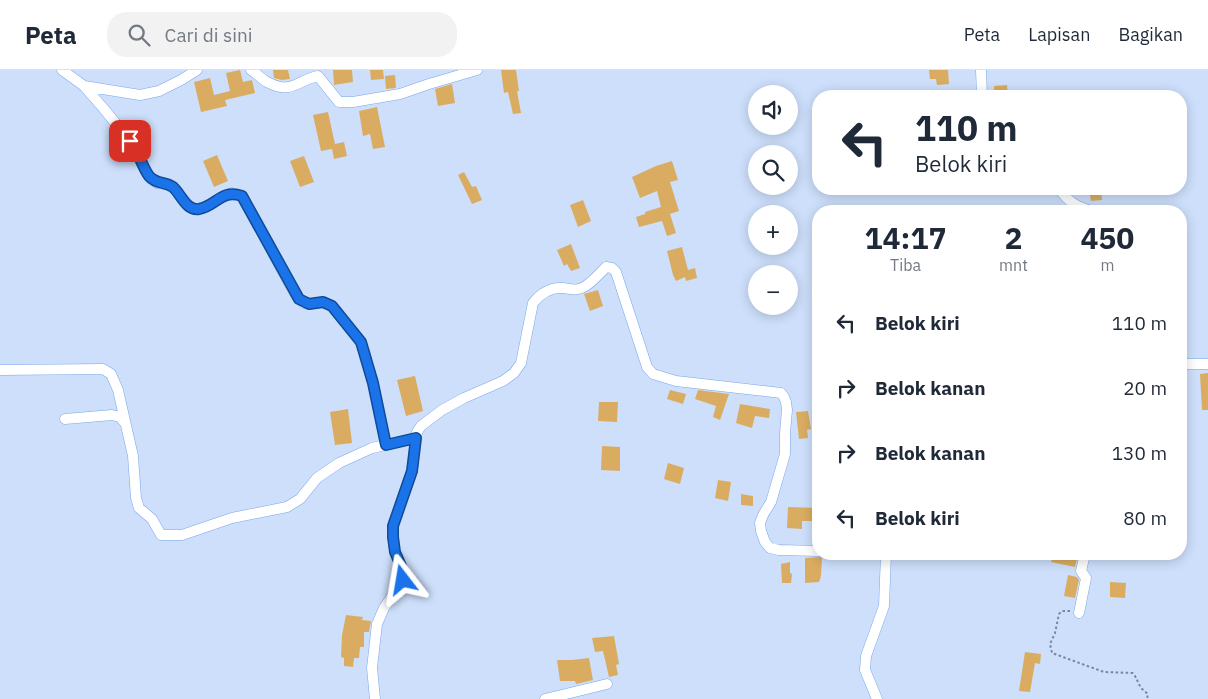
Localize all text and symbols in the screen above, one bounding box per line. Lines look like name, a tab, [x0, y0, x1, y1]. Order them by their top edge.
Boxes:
search box	[107, 12, 457, 57]
text: Peta	[25, 19, 77, 51]
icon: search	[125, 21, 153, 49]
text: Cari di sini	[165, 23, 253, 47]
text: Peta	[964, 23, 1000, 46]
text: Lapisan	[1028, 23, 1090, 46]
text: Bagikan	[1118, 23, 1183, 46]
map controls	[748, 85, 798, 315]
button: sound	[748, 85, 798, 135]
text: 110 m	[915, 105, 1018, 151]
icon: left	[832, 110, 897, 175]
pin	[109, 120, 151, 162]
icon: arrive	[116, 127, 144, 155]
button: search	[748, 145, 798, 195]
text: Belok kiri	[915, 149, 1007, 178]
button: +	[748, 205, 798, 255]
text: 14:17	[865, 218, 947, 257]
text: 2	[1004, 218, 1022, 257]
text: 450	[1080, 218, 1134, 257]
text: Tiba	[890, 255, 921, 275]
text: mnt	[999, 255, 1028, 275]
text: m	[1100, 255, 1114, 275]
button: −	[748, 265, 798, 315]
icon: left	[832, 309, 860, 337]
text: Belok kiri	[875, 311, 960, 335]
text: 110 m	[1112, 311, 1167, 335]
icon: right	[832, 374, 860, 402]
text: Belok kanan	[875, 376, 986, 400]
text: 20 m	[1123, 376, 1167, 400]
icon: right	[832, 439, 860, 467]
text: Belok kanan	[875, 441, 986, 465]
text: 130 m	[1112, 441, 1167, 465]
icon: left	[832, 504, 860, 532]
text: Belok kiri	[875, 506, 960, 530]
text: 80 m	[1123, 506, 1167, 530]
position arrow	[376, 553, 428, 605]

